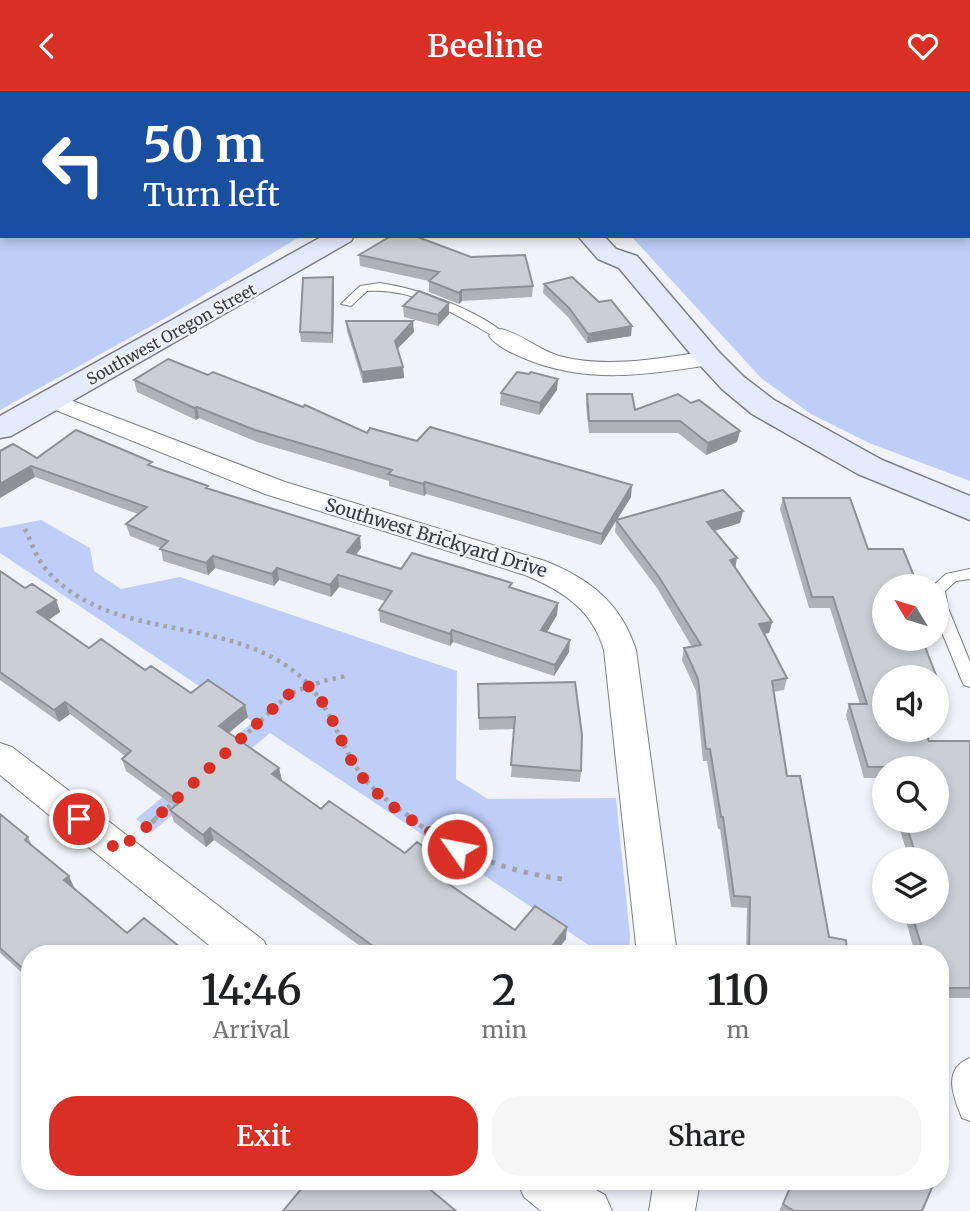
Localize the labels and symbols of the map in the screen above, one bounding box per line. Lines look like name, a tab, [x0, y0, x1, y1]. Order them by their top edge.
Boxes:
street label: Southwest Oregon Street	[83, 279, 260, 389]
street label: Southwest Brickyard Drive	[322, 493, 550, 582]
north arrow	[872, 574, 948, 651]
pin	[49, 789, 109, 849]
position arrow	[420, 812, 494, 886]

